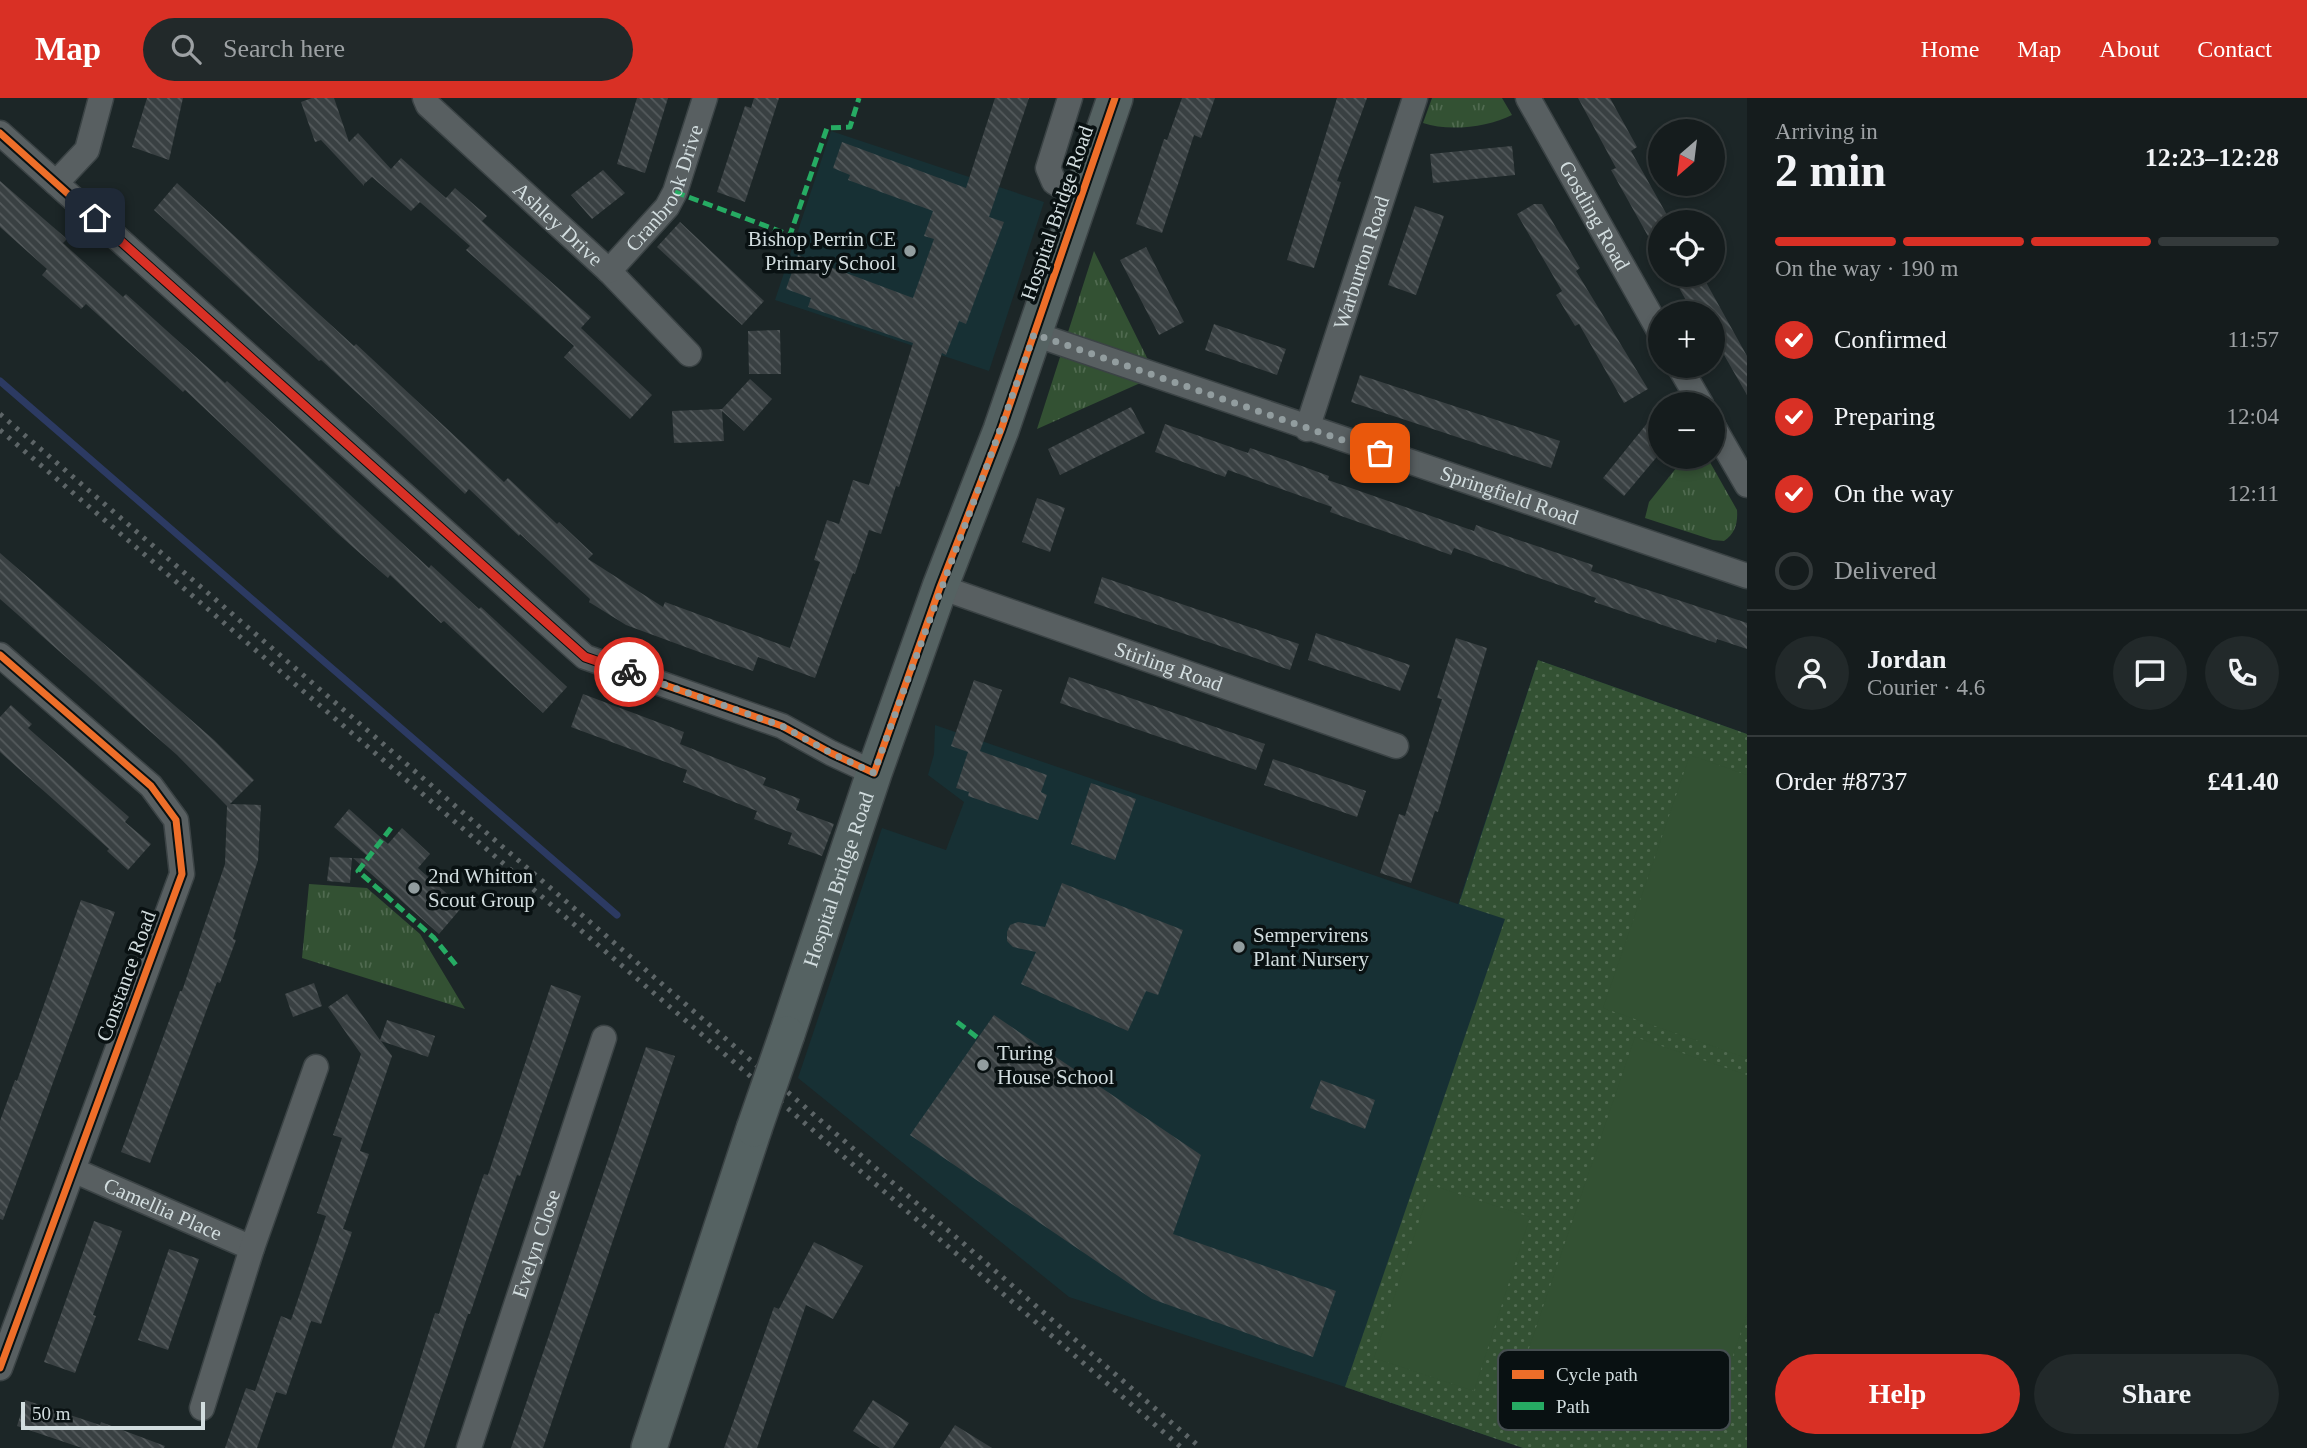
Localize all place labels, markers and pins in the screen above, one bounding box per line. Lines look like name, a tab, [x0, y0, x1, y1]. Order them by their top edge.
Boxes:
pin	[65, 188, 125, 248]
place label: Bishop Perrin CE Primary School	[748, 227, 896, 275]
marker: Bishop Perrin CE Primary School	[902, 243, 918, 259]
pin	[1350, 423, 1410, 483]
place label: 2nd Whitton Scout Group	[428, 864, 535, 912]
marker: 2nd Whitton Scout Group	[406, 880, 422, 896]
place label: Sempervirens Plant Nursery	[1253, 923, 1370, 971]
marker: Sempervirens Plant Nursery	[1231, 939, 1247, 955]
place label: Turing House School	[997, 1041, 1114, 1089]
marker: Turing House School	[975, 1057, 991, 1073]

